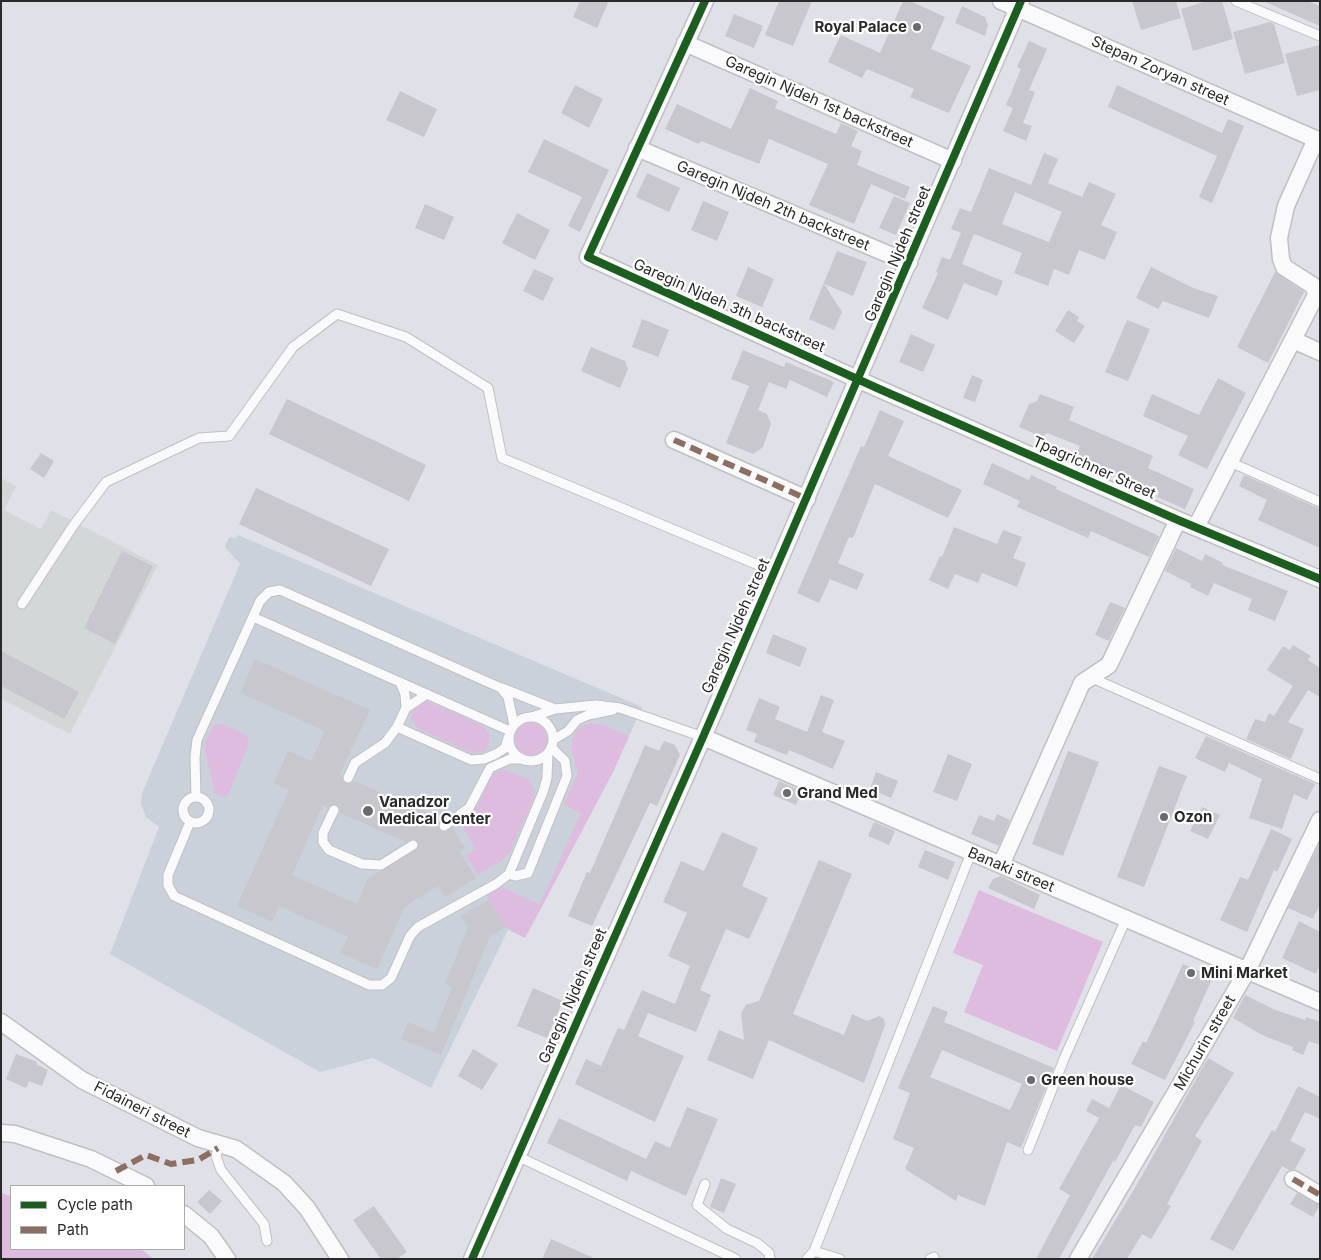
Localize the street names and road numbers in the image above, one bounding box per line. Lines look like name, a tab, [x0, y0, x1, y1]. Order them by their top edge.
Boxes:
street label: Stepan Zoryan street	[1088, 33, 1232, 109]
street label: Garegin Njdeh 1st backstreet	[722, 52, 916, 152]
street label: Garegin Njdeh 2th backstreet	[674, 157, 872, 255]
street label: Garegin Njdeh street	[861, 183, 935, 325]
street label: Garegin Njdeh 3th backstreet	[630, 255, 828, 357]
street label: Tpagrichner Street	[1030, 433, 1158, 503]
street label: Garegin Njdeh street	[698, 556, 774, 696]
street label: Banaki street	[965, 844, 1057, 896]
street label: Garegin Njdeh street	[535, 926, 611, 1066]
street label: Michurin street	[1171, 992, 1239, 1094]
street label: Fidaineri street	[91, 1078, 193, 1142]

